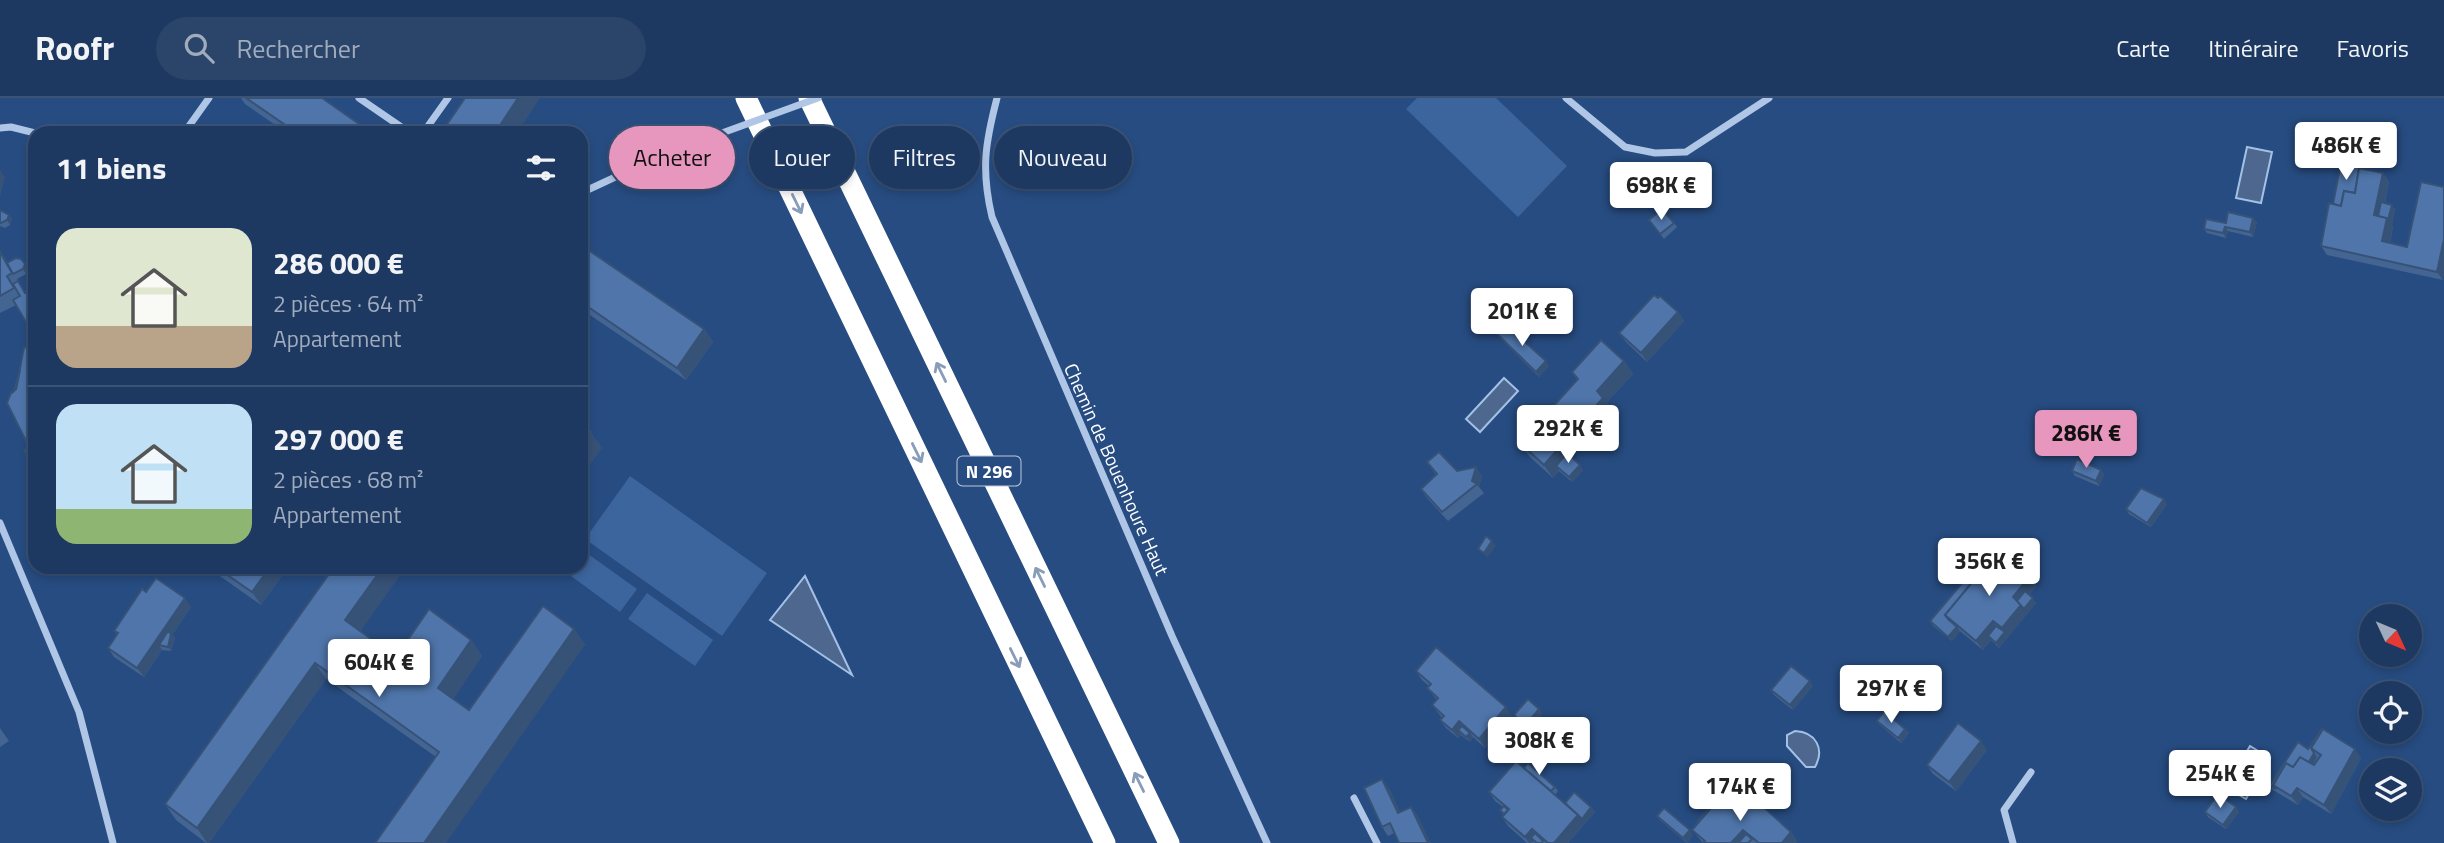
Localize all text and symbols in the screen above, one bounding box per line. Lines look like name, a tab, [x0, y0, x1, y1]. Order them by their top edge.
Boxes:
search box	[156, 17, 646, 80]
text: Roofr	[35, 23, 114, 73]
icon: search	[180, 29, 218, 67]
text: Rechercher	[236, 29, 360, 68]
text: Carte	[2116, 30, 2170, 66]
text: Itinéraire	[2208, 30, 2299, 66]
text: Favoris	[2337, 30, 2409, 66]
pin: 486K €	[2289, 122, 2403, 182]
chip: Acheter	[609, 126, 735, 189]
chip: Louer	[749, 126, 855, 189]
chip: Filtres	[869, 126, 980, 189]
chip: Nouveau	[994, 126, 1132, 189]
text: 486K €	[2311, 127, 2381, 162]
text: 11 biens	[56, 145, 166, 191]
icon: filters	[522, 149, 560, 187]
pin: 698K €	[1604, 162, 1718, 222]
text: 698K €	[1626, 167, 1696, 202]
one-way arrow	[790, 193, 804, 214]
text: 286 000 €	[273, 240, 404, 286]
icon: home	[112, 256, 196, 340]
text: 2 pièces · 64 m²	[273, 286, 424, 321]
pin: 201K €	[1465, 288, 1579, 348]
text: 201K €	[1487, 293, 1557, 328]
text: Appartement	[273, 321, 401, 356]
street label: Chemin de Bouenhoure Haut	[1057, 358, 1177, 580]
one-way arrow	[934, 362, 947, 383]
pin: 292K €	[1511, 406, 1625, 465]
text: 292K €	[1533, 410, 1603, 445]
pin: 286K €	[2029, 410, 2143, 470]
text: 286K €	[2051, 415, 2121, 450]
text: 297 000 €	[273, 416, 404, 462]
icon: home	[112, 432, 196, 516]
one-way arrow	[910, 442, 924, 463]
road number: N 296	[958, 456, 1020, 486]
text: 2 pièces · 68 m²	[273, 462, 424, 497]
text: Appartement	[273, 497, 401, 532]
pin: 356K €	[1932, 538, 2046, 598]
text: 356K €	[1954, 543, 2024, 578]
one-way arrow	[1032, 567, 1046, 588]
north arrow	[2359, 604, 2422, 667]
map controls	[2359, 604, 2422, 821]
pin: 604K €	[322, 640, 436, 699]
text: 604K €	[344, 644, 414, 679]
one-way arrow	[1009, 647, 1023, 668]
pin: 297K €	[1834, 666, 1948, 725]
text: 297K €	[1856, 670, 1926, 705]
button: locate	[2359, 681, 2422, 744]
pin: 308K €	[1482, 718, 1596, 777]
text: 308K €	[1504, 722, 1574, 757]
pin: 254K €	[2163, 750, 2277, 810]
text: 254K €	[2185, 755, 2255, 790]
button: layers	[2359, 758, 2422, 821]
pin: 174K €	[1683, 764, 1797, 823]
text: 174K €	[1705, 768, 1775, 803]
one-way arrow	[1132, 772, 1145, 793]

